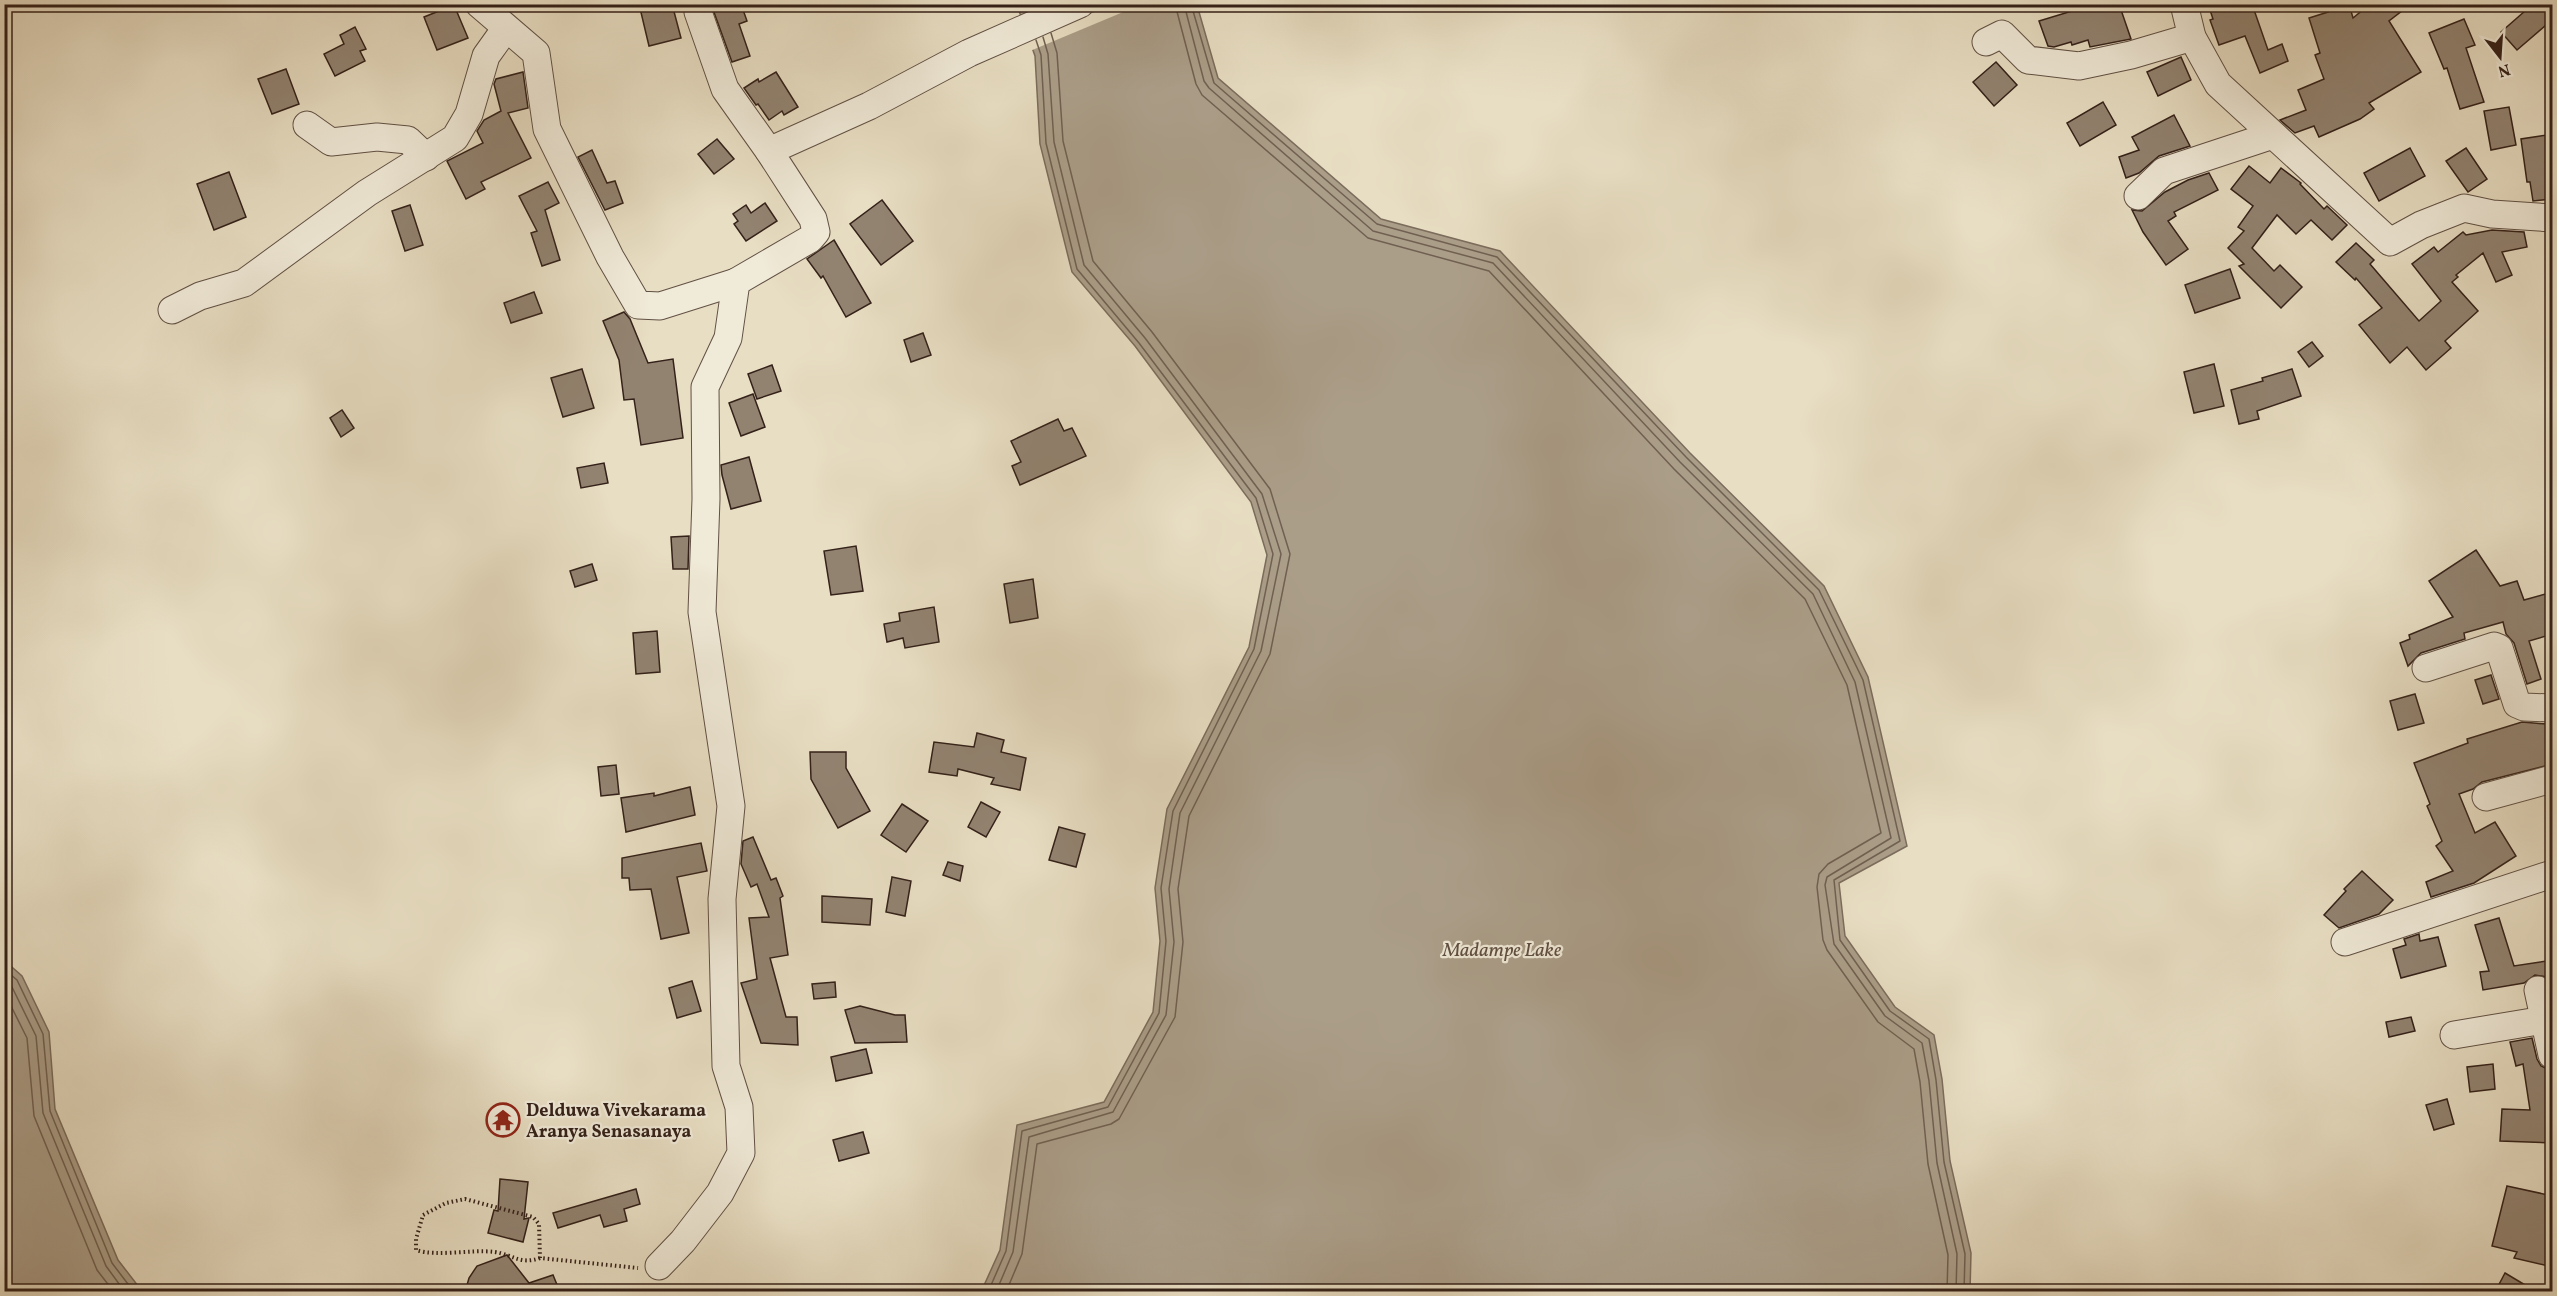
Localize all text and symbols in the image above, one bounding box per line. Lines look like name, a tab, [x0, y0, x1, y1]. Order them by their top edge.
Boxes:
north arrow	[2470, 27, 2530, 87]
text: N	[2495, 57, 2513, 82]
water label: Madampe Lake	[1442, 937, 1562, 965]
place label: Delduwa Vivekarama Aranya Senasanaya	[526, 1099, 706, 1145]
temple icon: Delduwa Vivekarama Aranya Senasanaya	[485, 1102, 521, 1138]

